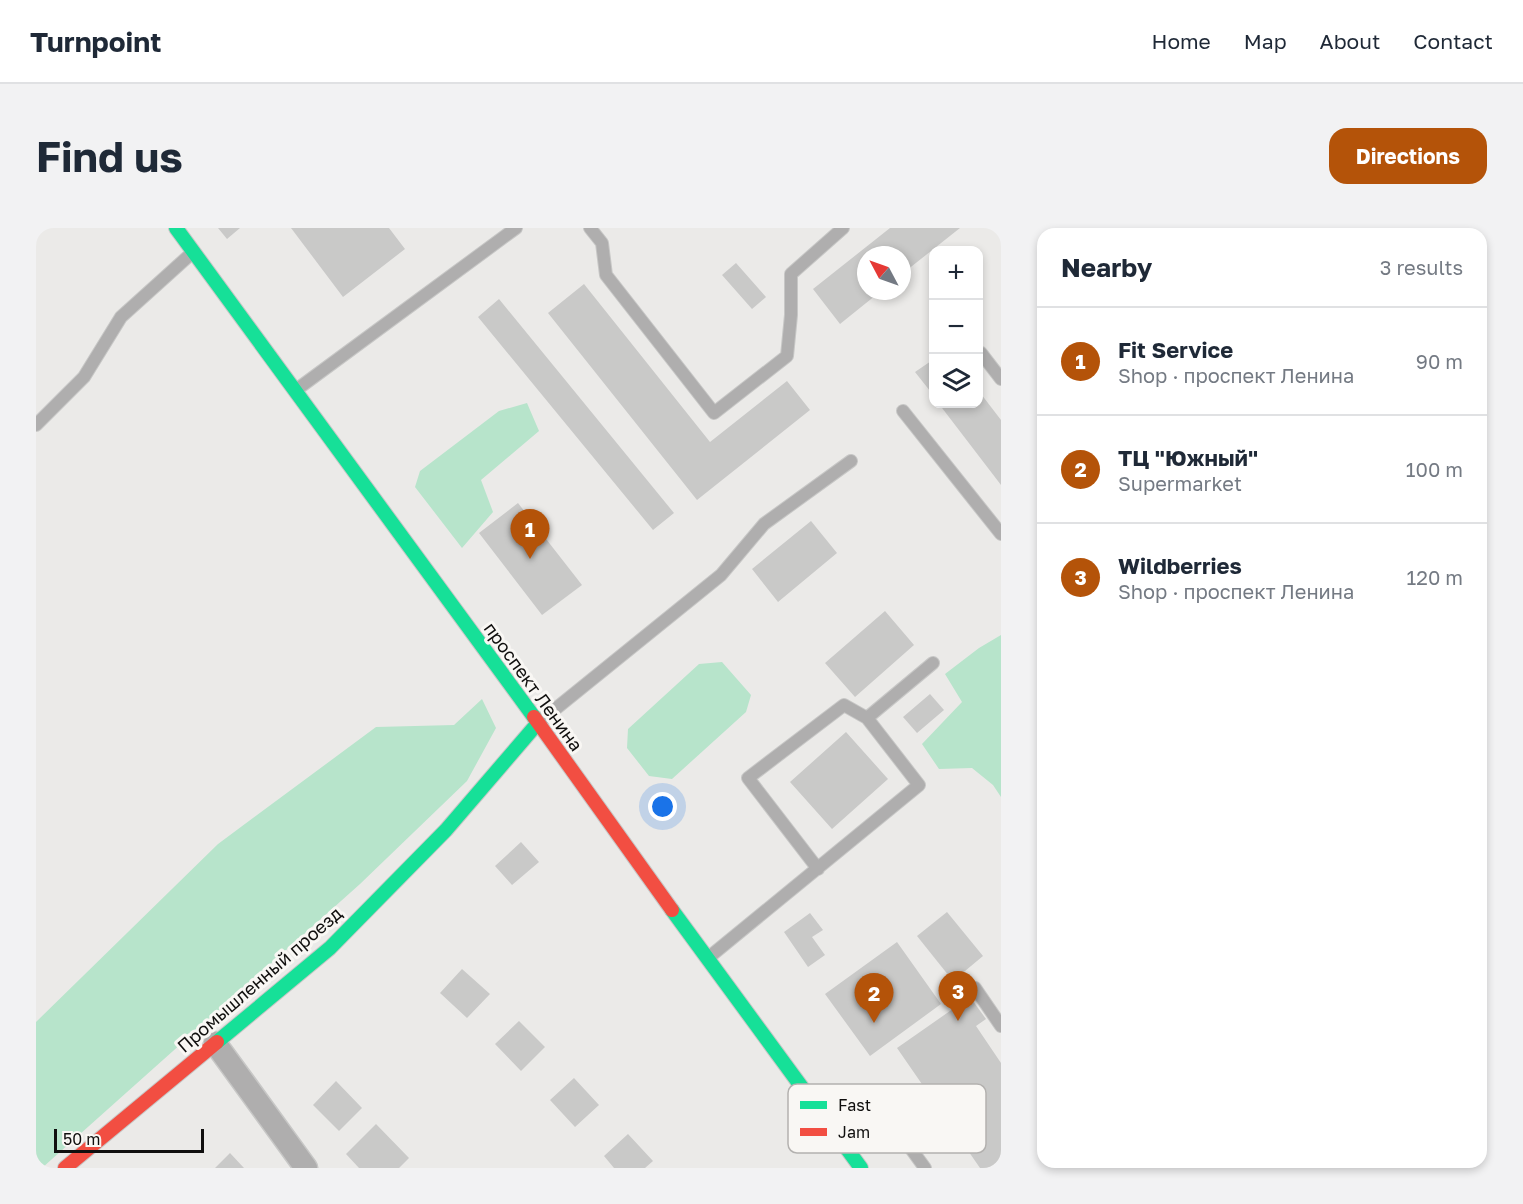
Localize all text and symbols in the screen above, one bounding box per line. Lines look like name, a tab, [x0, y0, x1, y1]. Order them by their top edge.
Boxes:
text: Turnpoint	[30, 25, 161, 58]
text: Home	[1151, 28, 1211, 54]
text: Map	[1244, 28, 1287, 54]
text: About	[1320, 28, 1380, 54]
text: Contact	[1413, 28, 1493, 54]
button: Directions	[1329, 128, 1487, 184]
text: Find us	[36, 131, 183, 181]
north arrow	[857, 246, 911, 300]
map controls	[929, 246, 983, 408]
button: +	[929, 246, 983, 300]
text: Nearby	[1061, 252, 1152, 283]
text: 3 results	[1380, 255, 1463, 279]
button: −	[929, 300, 983, 354]
text: Fit Service	[1118, 336, 1233, 363]
text: 1	[1075, 349, 1086, 373]
text: 90 m	[1416, 349, 1463, 373]
button: layers	[929, 354, 983, 408]
text: Shop · проспект Ленина	[1118, 363, 1354, 387]
text: ТЦ "Южный"	[1118, 444, 1258, 471]
text: 2	[1074, 457, 1087, 481]
text: 100 m	[1406, 457, 1463, 481]
text: Supermarket	[1118, 471, 1242, 495]
pin: 1	[510, 510, 550, 559]
text: Wildberries	[1118, 552, 1242, 579]
text: 3	[1074, 565, 1087, 589]
text: 120 m	[1407, 565, 1463, 589]
text: Shop · проспект Ленина	[1118, 579, 1354, 603]
street label: проспект Ленина	[480, 618, 588, 755]
your location	[648, 792, 677, 821]
street label: Промышленный проезд	[172, 902, 346, 1057]
pin: 3	[938, 972, 978, 1021]
pin: 2	[854, 974, 894, 1023]
legend	[788, 1084, 986, 1153]
text: Fast	[838, 1095, 871, 1115]
text: Jam	[838, 1122, 870, 1142]
scale bar	[54, 1126, 204, 1154]
text: 50 m	[63, 1129, 100, 1149]

